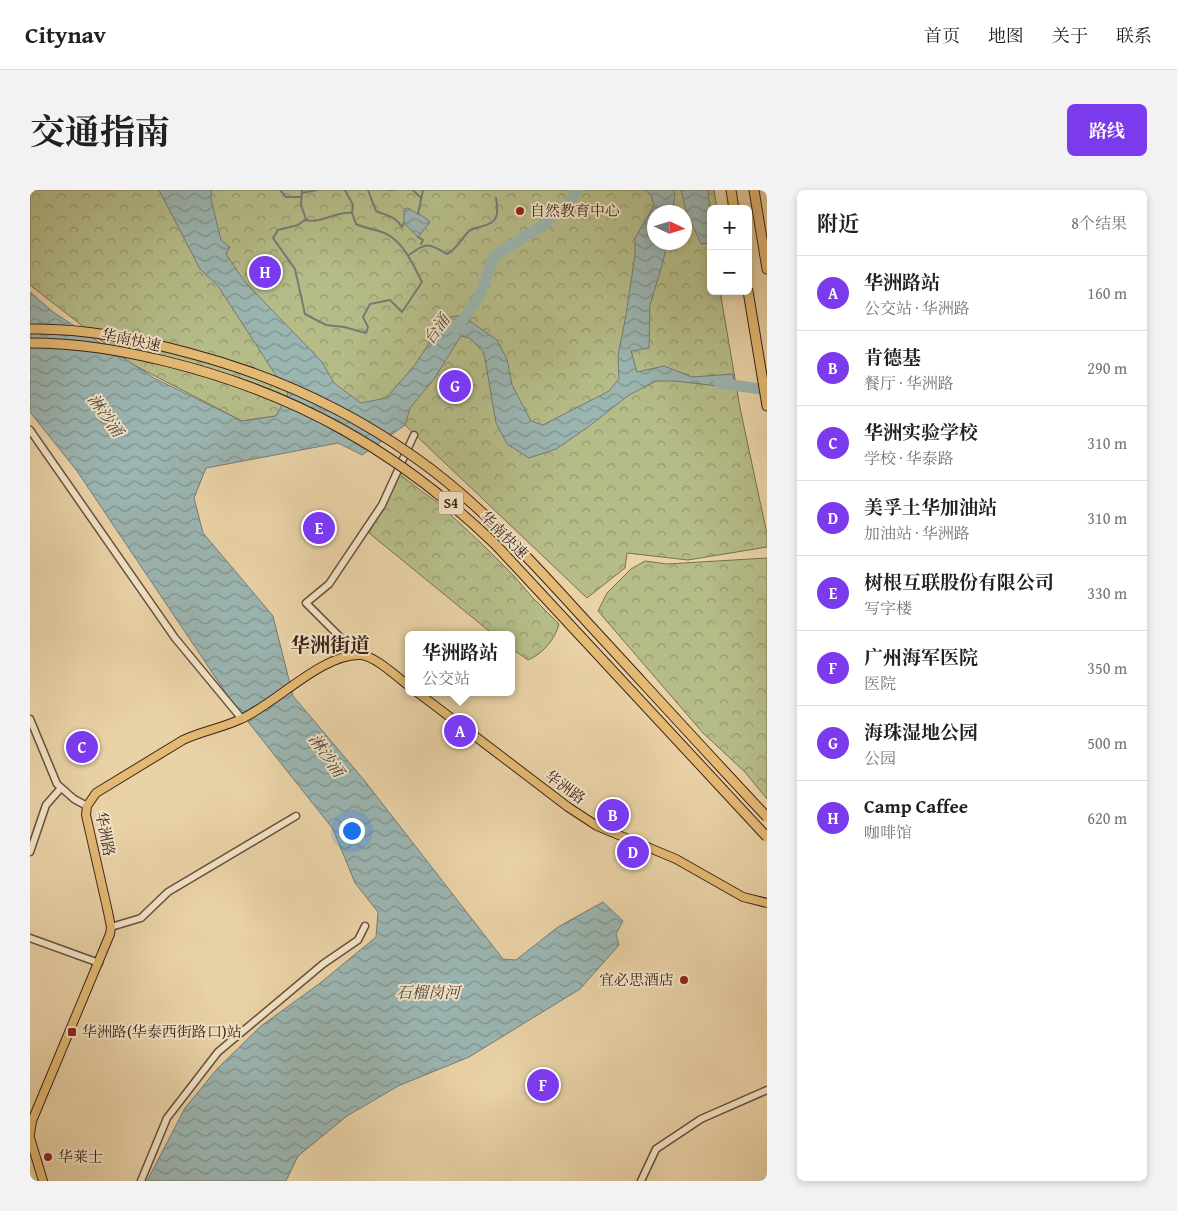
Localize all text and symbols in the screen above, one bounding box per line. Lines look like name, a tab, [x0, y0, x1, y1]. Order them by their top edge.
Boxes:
text: Citynav	[25, 17, 106, 52]
text: 首页	[924, 22, 960, 49]
text: 地图	[988, 22, 1024, 49]
text: 关于	[1052, 22, 1088, 49]
text: 联系	[1116, 22, 1152, 49]
button: 路线	[1067, 104, 1147, 156]
text: 交通指南	[30, 106, 170, 157]
place label: 自然教育中心	[530, 200, 620, 221]
marker: 自然教育中心	[514, 205, 526, 217]
north arrow	[647, 205, 692, 250]
map controls	[707, 205, 752, 295]
button: +	[707, 205, 752, 250]
text: 附近	[817, 208, 859, 239]
text: 8个结果	[1071, 211, 1127, 235]
button: −	[707, 250, 752, 295]
pin: H	[249, 253, 281, 291]
text: 华洲路站	[864, 268, 940, 296]
text: A	[828, 281, 838, 305]
text: 160 m	[1087, 281, 1127, 305]
text: 公交站 · 华洲路	[864, 296, 970, 320]
water label: 台涌	[417, 307, 456, 349]
street label: 华南快速	[100, 323, 163, 356]
text: 肯德基	[864, 343, 921, 371]
text: B	[828, 356, 838, 380]
text: 290 m	[1087, 356, 1127, 380]
pin: G	[439, 367, 471, 405]
text: 餐厅 · 华洲路	[864, 371, 954, 395]
water label: 淋沙涌	[82, 389, 131, 443]
text: 华洲实验学校	[864, 418, 978, 446]
text: C	[828, 431, 838, 455]
text: 310 m	[1087, 431, 1127, 455]
text: 学校 · 华泰路	[864, 446, 954, 470]
road number: S4	[438, 492, 464, 514]
text: 美孚土华加油站	[864, 493, 997, 521]
street label: 华南快速	[476, 506, 533, 563]
text: D	[828, 506, 838, 530]
text: 310 m	[1087, 506, 1127, 530]
pin: E	[303, 509, 335, 547]
text: 加油站 · 华洲路	[864, 521, 970, 545]
text: 树根互联股份有限公司	[864, 568, 1054, 596]
text: E	[829, 581, 837, 605]
text: 330 m	[1087, 581, 1127, 605]
text: 写字楼	[864, 596, 912, 620]
district label: 华洲街道	[290, 630, 370, 659]
popup	[405, 631, 515, 696]
text: 华洲路站	[422, 638, 498, 666]
text: 广州海军医院	[864, 643, 978, 671]
text: F	[829, 656, 837, 680]
text: 350 m	[1087, 656, 1127, 680]
text: 公交站	[422, 666, 470, 690]
text: 医院	[864, 671, 896, 695]
pin: A	[444, 712, 476, 750]
text: 海珠湿地公园	[864, 718, 978, 746]
pin: C	[66, 728, 98, 766]
water label: 淋沙涌	[303, 728, 352, 783]
text: G	[828, 731, 838, 755]
text: 500 m	[1087, 731, 1127, 755]
text: 公园	[864, 746, 896, 770]
street label: 华洲路	[541, 765, 590, 808]
text: Camp Caffee	[864, 792, 968, 820]
pin: B	[597, 796, 629, 834]
text: H	[827, 806, 839, 830]
text: 620 m	[1087, 806, 1127, 830]
street label: 华洲路	[91, 810, 120, 858]
your location	[339, 818, 365, 844]
text: 咖啡馆	[864, 820, 912, 844]
pin: D	[617, 833, 649, 871]
place label: 宜必思酒店	[599, 969, 674, 990]
marker: 宜必思酒店	[678, 974, 690, 986]
water label: 石榴岗河	[396, 980, 463, 1004]
place label: 华洲路(华泰西街路口)站	[82, 1021, 242, 1042]
marker: 华洲路(华泰西街路口)站	[66, 1026, 78, 1038]
pin: F	[527, 1066, 559, 1104]
place label: 华莱士	[58, 1146, 103, 1167]
marker: 华莱士	[42, 1151, 54, 1163]

